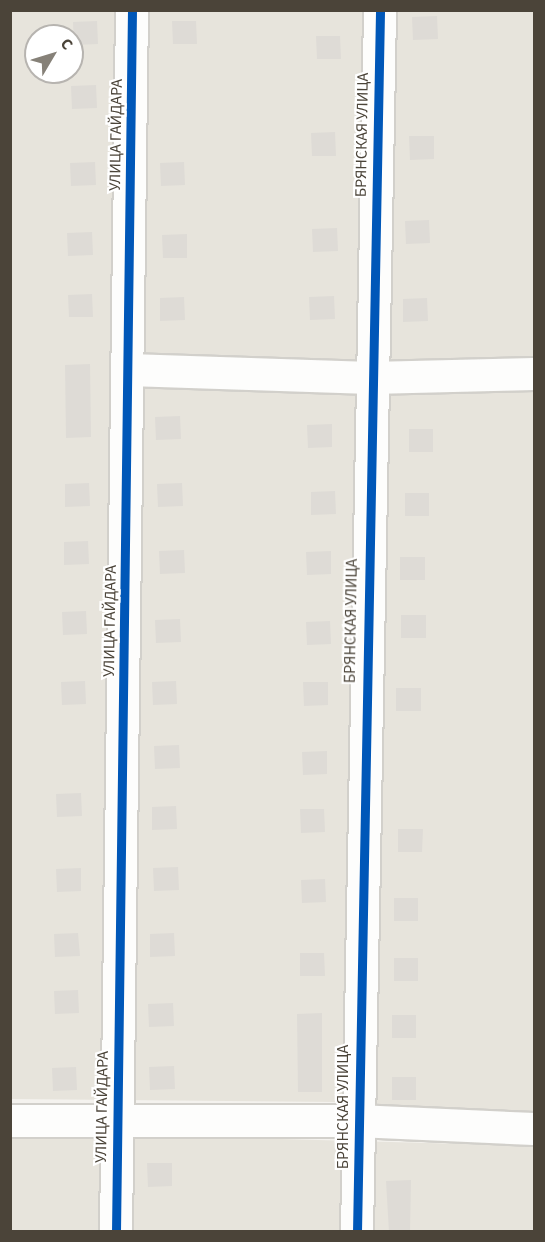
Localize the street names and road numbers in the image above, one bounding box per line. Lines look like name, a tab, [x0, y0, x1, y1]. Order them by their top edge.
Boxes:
street label: БРЯНСКАЯ УЛИЦА	[351, 73, 373, 197]
street label: УЛИЦА ГАЙДАРА	[105, 79, 127, 191]
street label: БРЯНСКАЯ УЛИЦА	[340, 559, 362, 683]
street label: УЛИЦА ГАЙДАРА	[99, 565, 121, 677]
street label: БРЯНСКАЯ УЛИЦА	[333, 1045, 353, 1169]
street label: УЛИЦА ГАЙДАРА	[91, 1051, 113, 1163]

